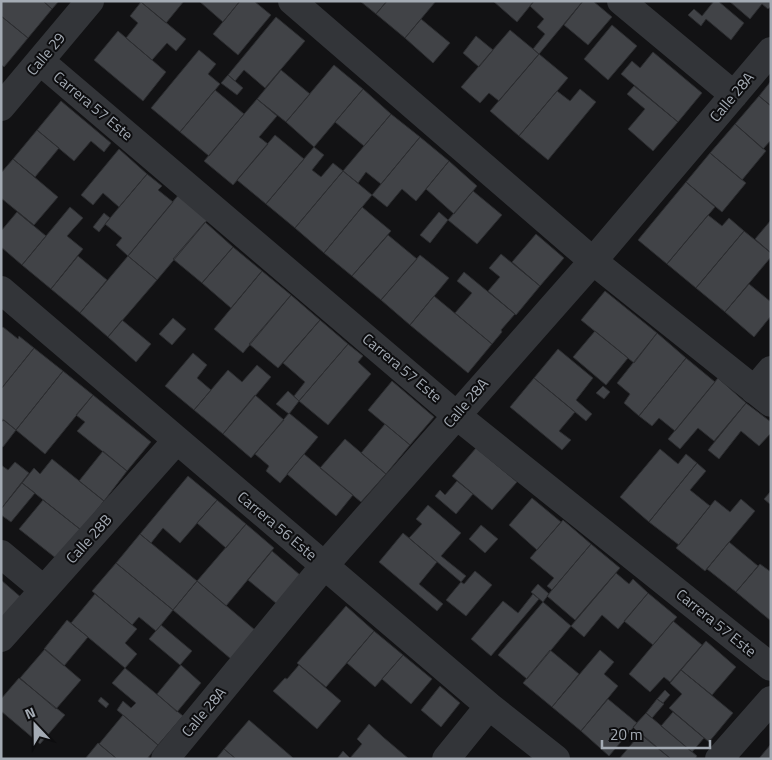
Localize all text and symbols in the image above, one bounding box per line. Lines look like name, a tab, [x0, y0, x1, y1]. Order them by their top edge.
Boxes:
street label: Calle 29	[21, 27, 71, 80]
street label: Carrera 57 Este	[49, 65, 138, 146]
street label: Calle 28A	[704, 67, 759, 127]
street label: Carrera 57 Este	[358, 327, 447, 408]
street label: Calle 28A	[438, 373, 494, 433]
street label: Carrera 56 Este	[233, 485, 322, 566]
street label: Calle 28B	[60, 509, 117, 568]
street label: Carrera 57 Este	[671, 583, 762, 662]
street label: Calle 28A	[176, 682, 231, 742]
north arrow	[10, 700, 60, 750]
text: N	[22, 701, 38, 724]
scale bar	[602, 718, 710, 750]
text: 20 m	[610, 723, 643, 746]

